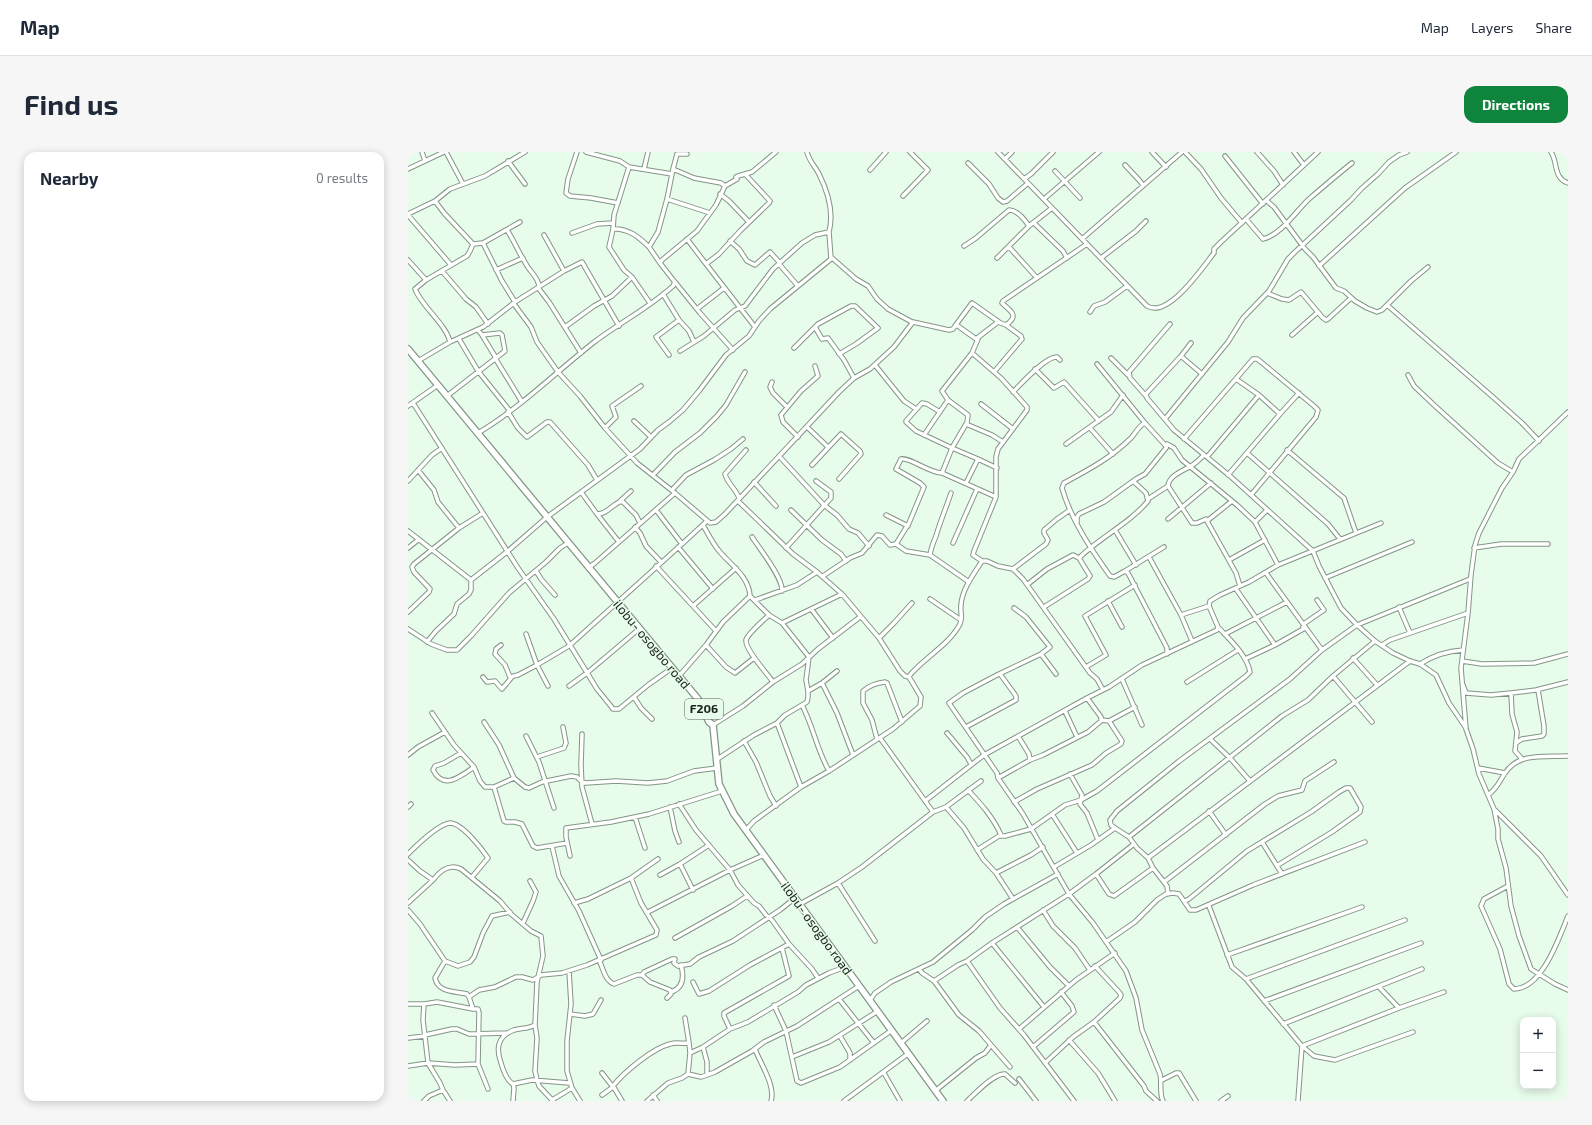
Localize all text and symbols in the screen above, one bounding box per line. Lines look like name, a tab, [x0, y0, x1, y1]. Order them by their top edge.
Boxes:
text: Map	[20, 16, 60, 39]
text: Map	[1421, 19, 1449, 36]
text: Layers	[1471, 19, 1513, 36]
text: Share	[1535, 19, 1572, 36]
button: Directions	[1464, 86, 1568, 123]
text: Find us	[24, 87, 118, 121]
text: Nearby	[40, 168, 98, 188]
text: 0 results	[316, 170, 368, 186]
street label: ilobu- osogbo road	[610, 596, 694, 692]
road number: F206	[685, 699, 723, 719]
street label: ilobu- osogbo road	[778, 878, 856, 978]
map controls	[1520, 1017, 1556, 1089]
button: +	[1520, 1017, 1556, 1053]
button: −	[1520, 1053, 1556, 1089]

